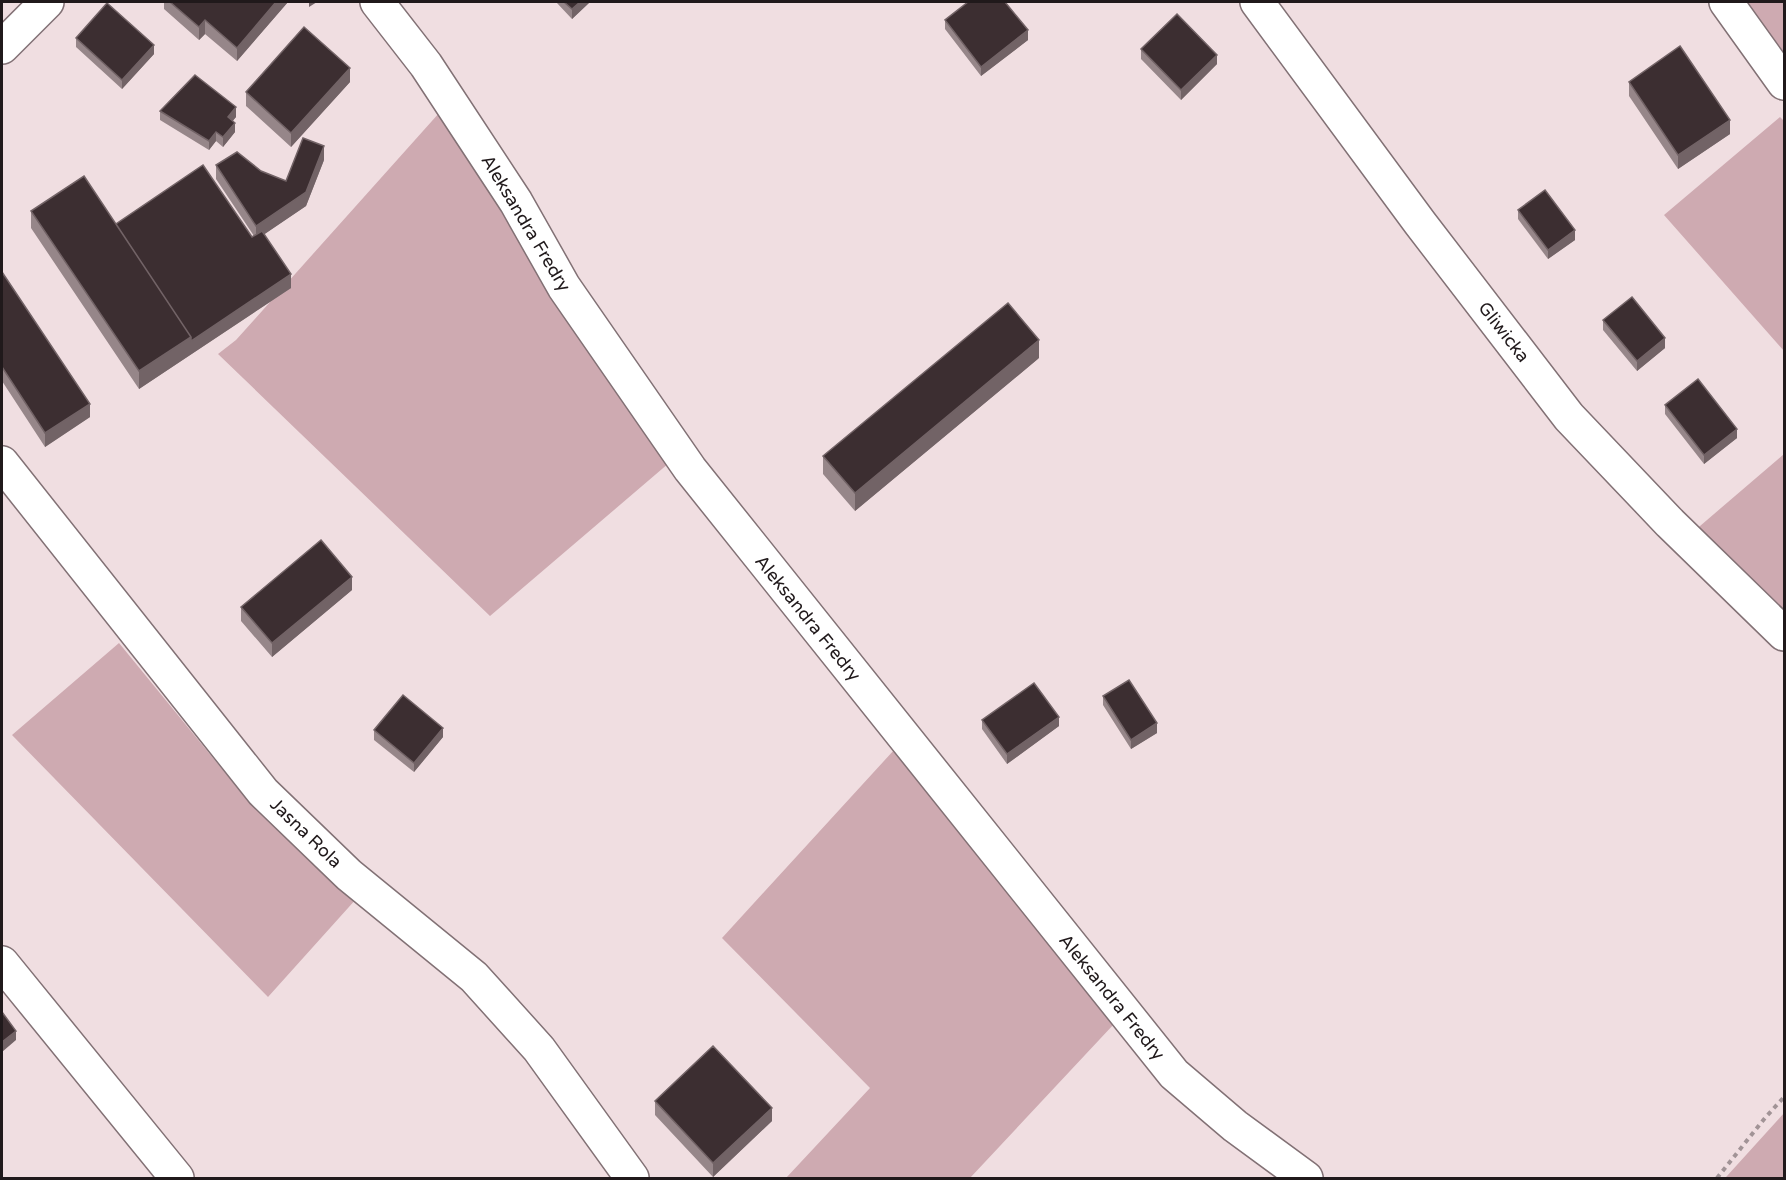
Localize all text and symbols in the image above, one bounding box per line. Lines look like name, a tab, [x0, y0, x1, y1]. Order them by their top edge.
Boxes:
street label: Aleksandra Fredry	[476, 151, 576, 296]
street label: Gliwicka	[1474, 297, 1534, 367]
street label: Aleksandra Fredry	[750, 551, 866, 686]
street label: Jasna Rola	[266, 793, 346, 873]
street label: Aleksandra Fredry	[1054, 930, 1170, 1065]

